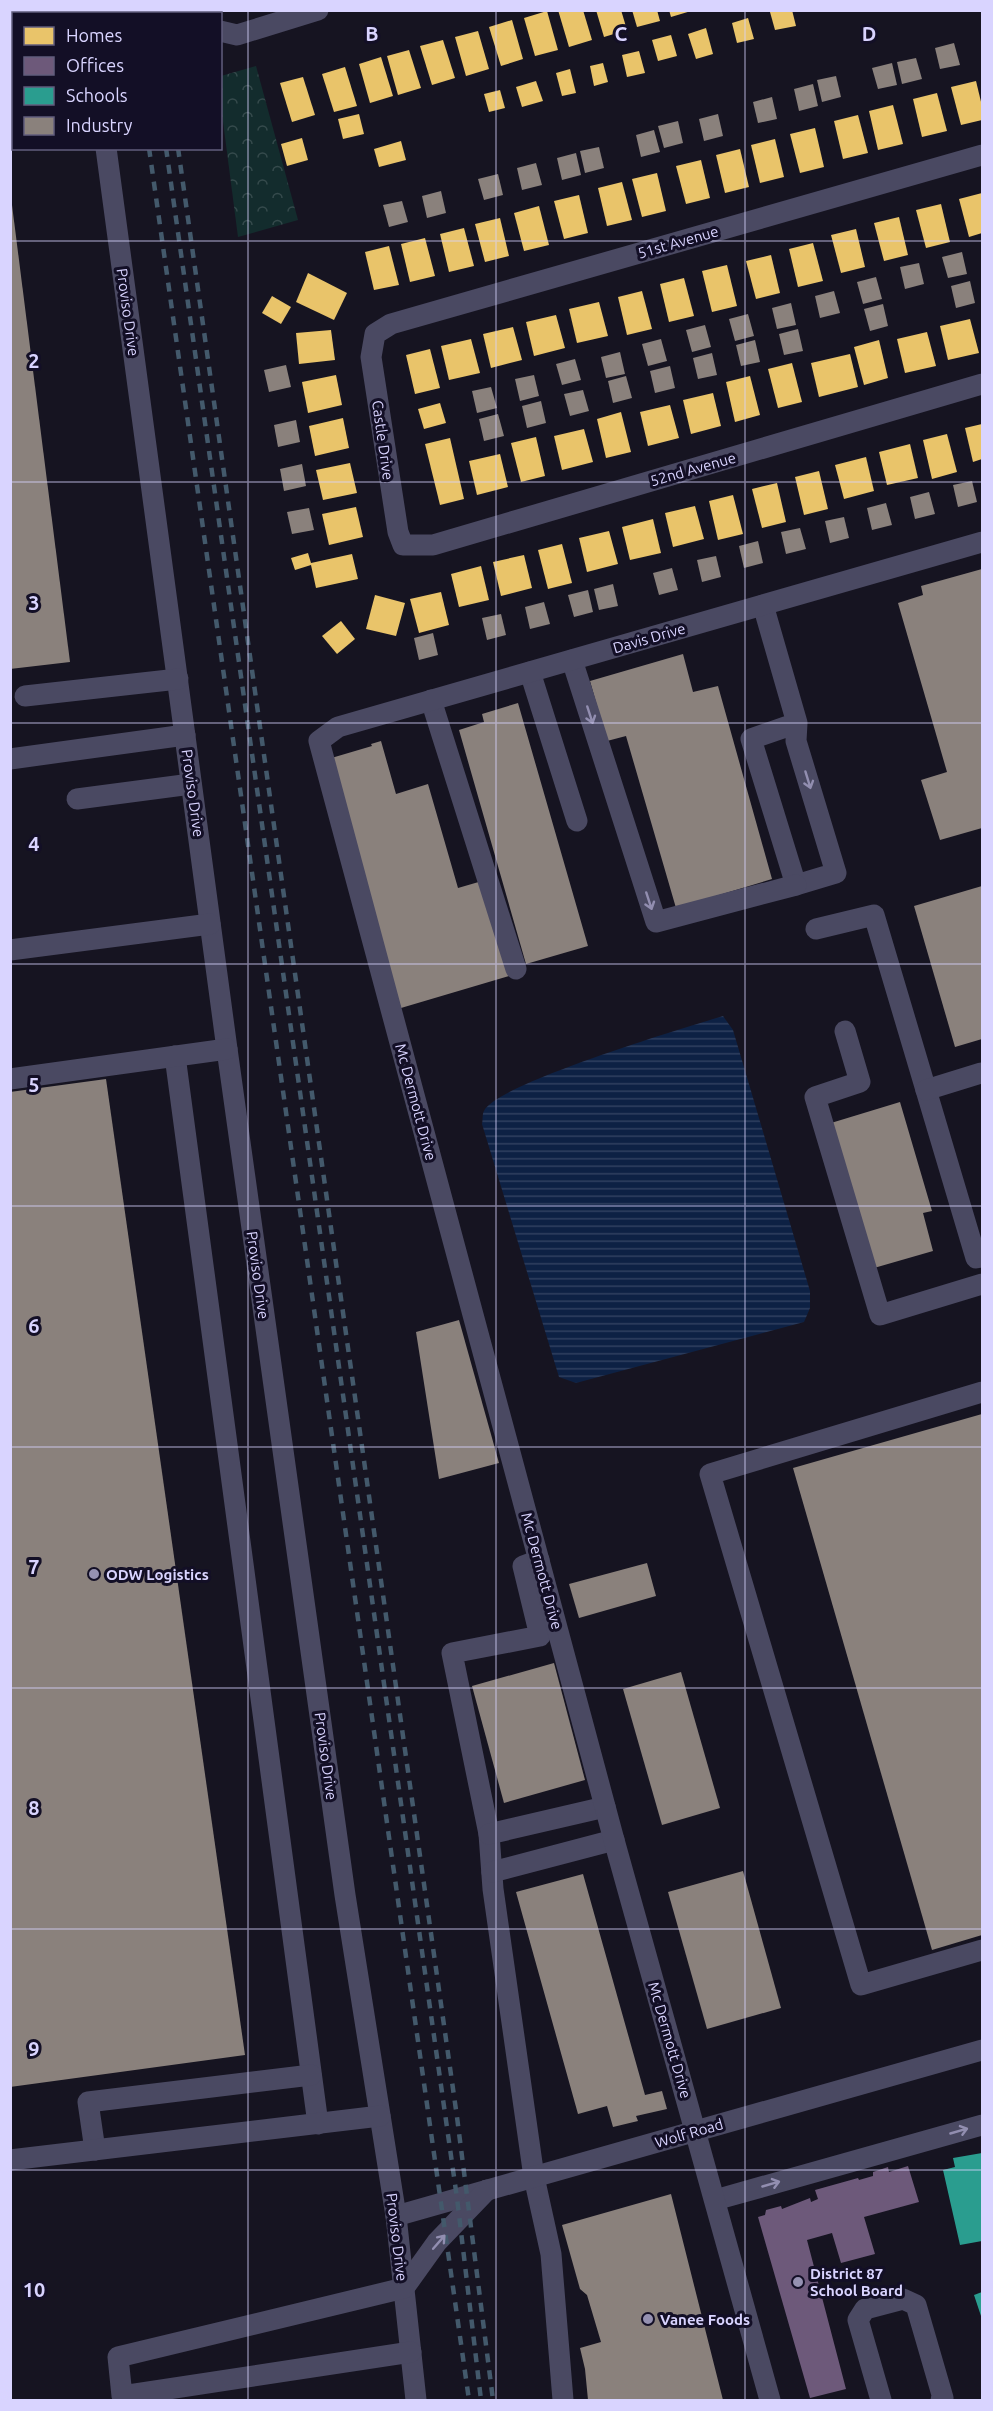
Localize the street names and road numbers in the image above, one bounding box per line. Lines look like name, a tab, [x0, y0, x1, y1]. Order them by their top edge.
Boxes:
street label: 51st Avenue	[636, 222, 720, 262]
street label: Proviso Drive	[113, 267, 143, 357]
street label: Castle Drive	[369, 399, 397, 481]
street label: 52nd Avenue	[648, 449, 738, 489]
street label: Davis Drive	[611, 620, 687, 656]
street label: Proviso Drive	[178, 748, 208, 838]
street label: Mc Dermott Drive	[392, 1042, 440, 1162]
street label: Proviso Drive	[243, 1230, 273, 1320]
street label: Mc Dermott Drive	[518, 1511, 566, 1631]
street label: Proviso Drive	[311, 1711, 341, 1801]
street label: Mc Dermott Drive	[645, 1980, 695, 2100]
street label: Wolf Road	[653, 2115, 725, 2151]
street label: Proviso Drive	[383, 2192, 411, 2282]

